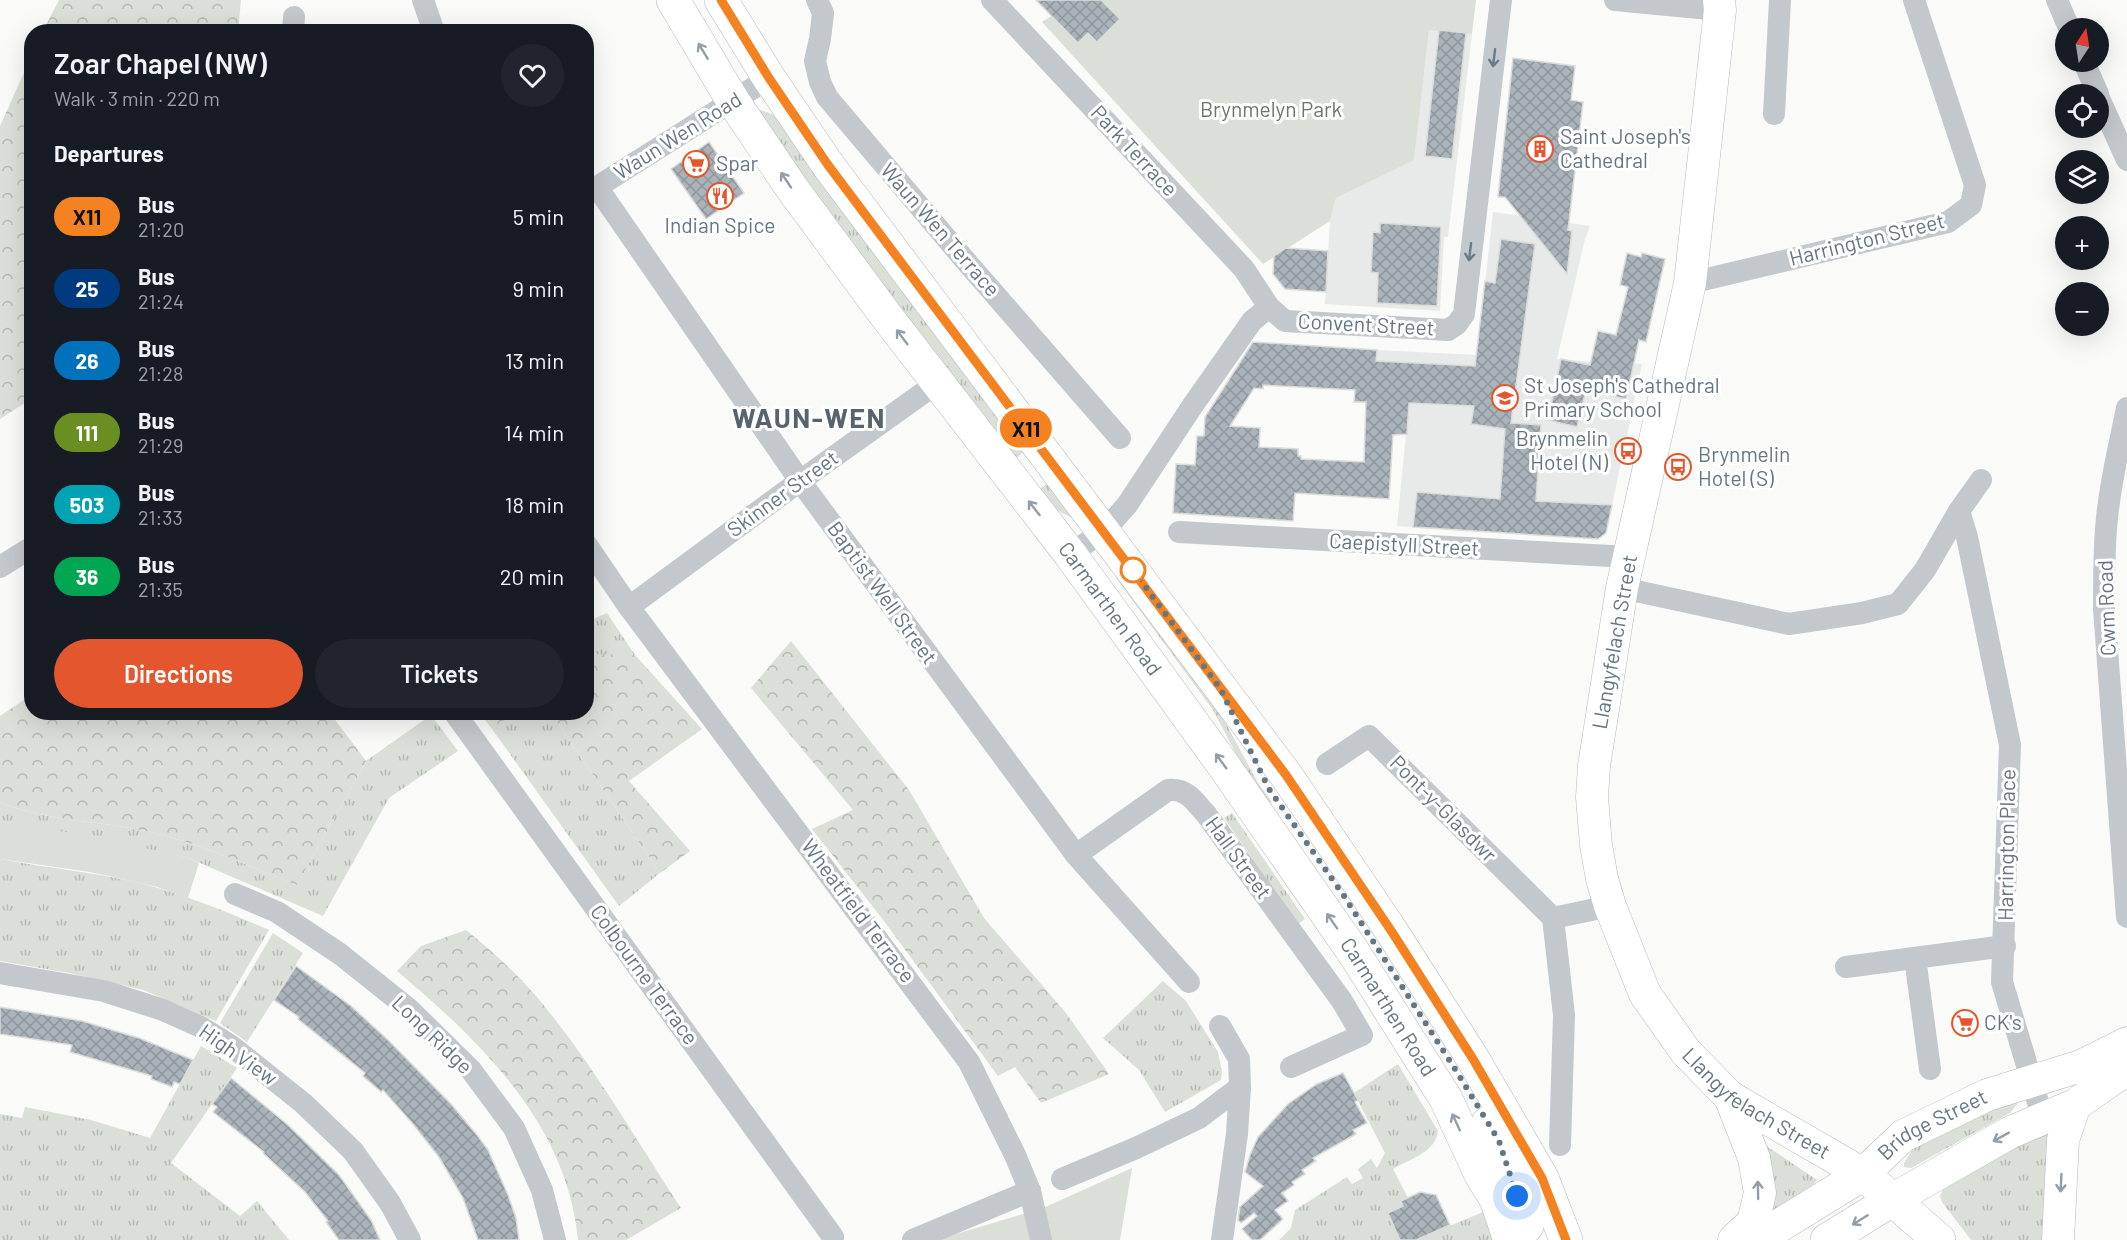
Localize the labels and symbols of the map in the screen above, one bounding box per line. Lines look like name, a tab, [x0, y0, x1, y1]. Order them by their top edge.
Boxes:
north arrow	[2055, 18, 2109, 72]
one-way arrow	[697, 43, 709, 60]
one-way arrow	[1488, 48, 1499, 68]
street label: Waun Wen Road	[609, 86, 746, 184]
park label: Brynmelyn Park	[1200, 96, 1342, 121]
street label: Park Terrace	[1087, 99, 1184, 201]
place label: Saint Joseph's Cathedral	[1560, 123, 1691, 172]
building icon: Saint Joseph's Cathedral	[1525, 134, 1555, 164]
supermarket icon: Spar	[681, 149, 711, 179]
place label: Spar	[716, 150, 759, 175]
street label: Waun Wen Terrace	[876, 157, 1006, 301]
one-way arrow	[780, 172, 792, 188]
restaurant icon: Indian Spice	[705, 181, 735, 211]
street label: Harrington Street	[1786, 207, 1947, 270]
place label: Indian Spice	[665, 212, 775, 237]
one-way arrow	[1465, 241, 1476, 261]
street label: Convent Street	[1297, 307, 1435, 340]
one-way arrow	[896, 329, 908, 345]
place label: St Joseph's Cathedral Primary School	[1524, 372, 1720, 421]
school or university icon: St Joseph's Cathedral Primary School	[1490, 383, 1520, 413]
district label: WAUN-WEN	[732, 401, 886, 433]
line badge: X11	[992, 408, 1060, 448]
place label: Brynmelin Hotel (N)	[1516, 425, 1609, 474]
bus stop icon: Brynmelin Hotel (N)	[1613, 436, 1643, 466]
place label: Brynmelin Hotel (S)	[1698, 441, 1790, 490]
street label: Skinner Street	[722, 444, 842, 541]
bus stop icon: Brynmelin Hotel (S)	[1663, 452, 1693, 482]
one-way arrow	[1027, 500, 1040, 516]
street label: Baptist Well Street	[823, 516, 943, 668]
street label: Caepistyll Street	[1328, 527, 1480, 560]
street label: Carmarthen Road	[1054, 536, 1168, 680]
street label: Llangyfelach Street	[1586, 553, 1641, 731]
unlabelled marker	[1120, 557, 1146, 583]
street label: Cwm Road	[2091, 560, 2120, 656]
street label: Pont-y-Glasdwr	[1386, 749, 1503, 867]
one-way arrow	[1214, 753, 1227, 769]
street label: Harrington Place	[1992, 769, 2019, 921]
street label: Hall Street	[1201, 811, 1277, 903]
street label: Wheatfield Terrace	[797, 833, 921, 987]
street label: Colbourne Terrace	[586, 899, 704, 1049]
one-way arrow	[1326, 913, 1338, 930]
street label: Carmarthen Road	[1336, 932, 1442, 1080]
street label: Long Ridge	[388, 989, 478, 1078]
supermarket icon: CK's	[1950, 1008, 1980, 1038]
place label: CK's	[1984, 1009, 2022, 1034]
street label: High View	[195, 1018, 283, 1090]
street label: Llangyfelach Street	[1678, 1042, 1835, 1163]
street label: Bridge Street	[1872, 1083, 1991, 1164]
one-way arrow	[1450, 1114, 1462, 1132]
one-way arrow	[1992, 1132, 2010, 1143]
one-way arrow	[2055, 1172, 2066, 1192]
your location	[1502, 1181, 1532, 1211]
one-way arrow	[1752, 1181, 1764, 1201]
one-way arrow	[1851, 1214, 1868, 1227]

